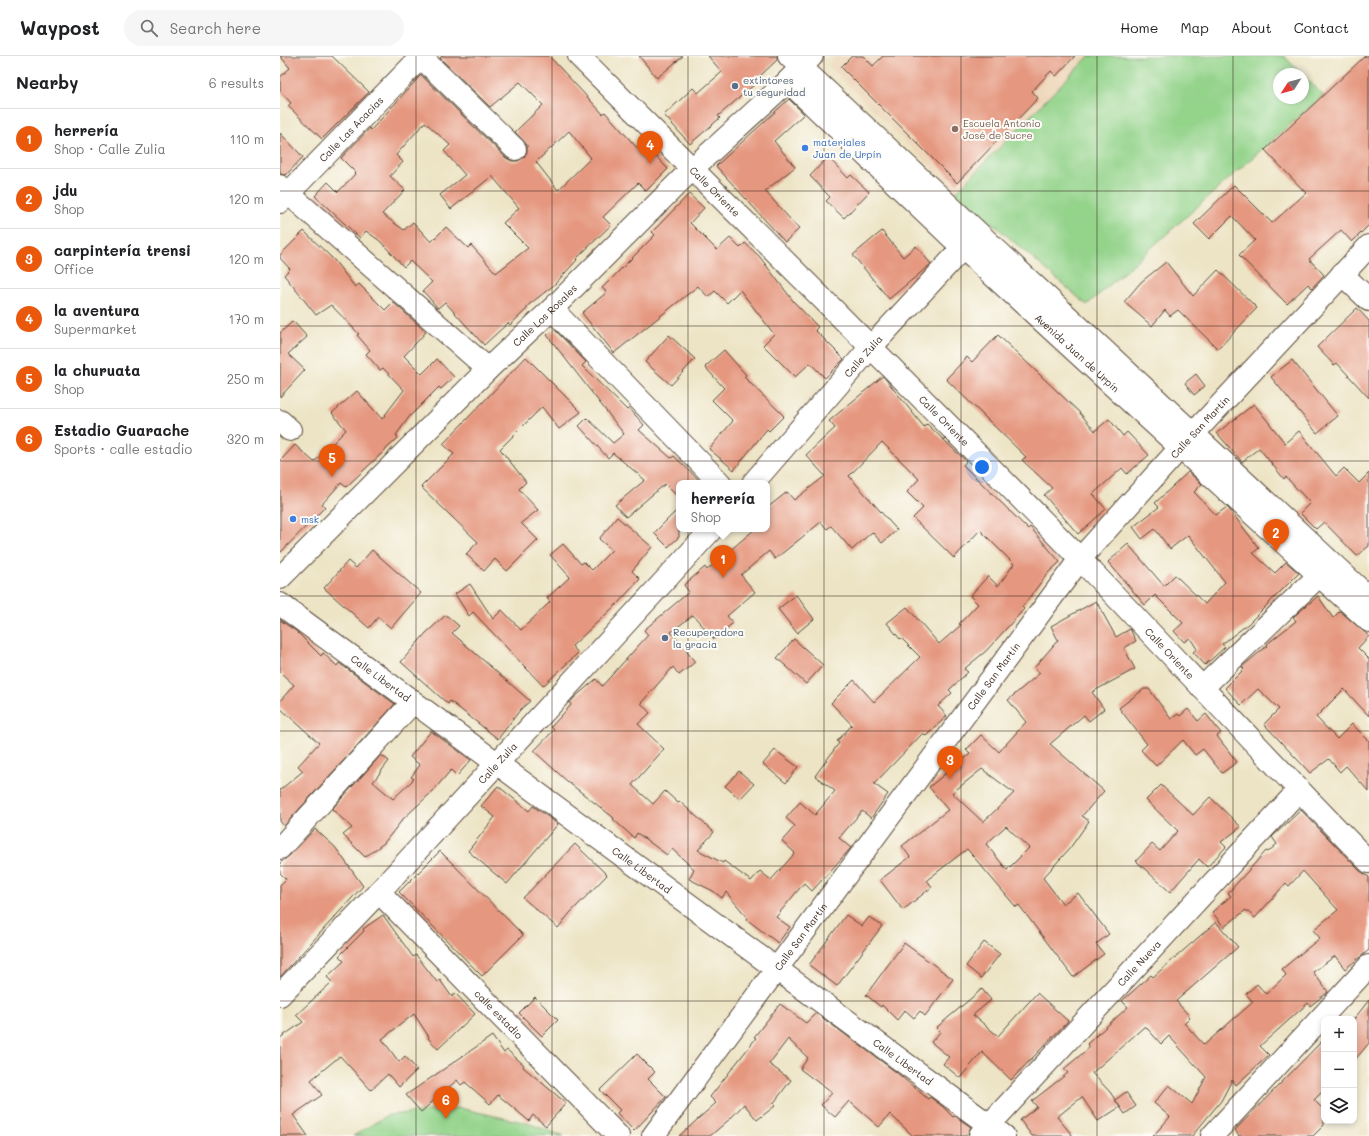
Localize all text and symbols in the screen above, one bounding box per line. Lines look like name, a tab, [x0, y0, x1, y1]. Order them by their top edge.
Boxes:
search box	[124, 10, 404, 46]
text: Waypost	[20, 15, 100, 40]
icon: search	[138, 17, 160, 39]
text: Search here	[170, 18, 261, 38]
text: Home	[1120, 18, 1158, 37]
text: Map	[1180, 18, 1209, 37]
text: About	[1231, 18, 1272, 37]
text: Contact	[1294, 18, 1349, 37]
north arrow	[1273, 68, 1309, 104]
text: Nearby	[16, 71, 78, 93]
place label: extintores tu seguridad	[743, 73, 805, 99]
text: 6 results	[209, 74, 264, 91]
marker: extintores tu seguridad	[730, 81, 740, 91]
street label: Calle Las Acacias	[316, 93, 386, 165]
place label: Escuela Antonio José de Sucre	[963, 116, 1040, 142]
text: herrería	[54, 120, 119, 140]
marker: Escuela Antonio José de Sucre	[950, 124, 960, 134]
text: 1	[26, 130, 32, 147]
text: 110 m	[230, 130, 264, 147]
pin: 4	[637, 131, 663, 164]
place label: materiales Juan de Urpín	[813, 135, 881, 161]
text: Shop · Calle Zulia	[54, 140, 166, 157]
marker: materiales Juan de Urpín	[800, 143, 810, 153]
street label: Calle Oriente	[687, 163, 743, 220]
text: jdu	[54, 180, 78, 200]
text: 2	[25, 190, 33, 207]
text: 120 m	[228, 190, 264, 207]
text: Shop	[54, 200, 84, 217]
text: carpintería trensi	[54, 240, 191, 260]
text: 3	[25, 250, 33, 267]
text: 120 m	[228, 250, 264, 267]
text: Office	[54, 260, 94, 277]
street label: Calle Los Rosales	[510, 281, 580, 349]
text: la aventura	[54, 300, 140, 320]
text: 4	[25, 310, 33, 327]
text: 170 m	[228, 310, 264, 327]
street label: Avenida Juan de Urpín	[1032, 311, 1122, 395]
text: Supermarket	[54, 320, 137, 337]
street label: Calle Zulia	[841, 332, 886, 380]
text: la churuata	[54, 360, 140, 380]
text: 5	[25, 370, 33, 387]
text: 250 m	[227, 370, 264, 387]
text: Shop	[54, 380, 84, 397]
street label: Calle Oriente	[916, 392, 972, 449]
street label: Calle San Martín	[1167, 393, 1232, 461]
text: Estadio Guarache	[54, 420, 189, 440]
text: 6	[25, 430, 33, 447]
text: 320 m	[227, 430, 264, 447]
text: Sports · calle estadio	[54, 440, 192, 457]
pin: 5	[319, 444, 345, 477]
your location	[972, 457, 992, 477]
popup	[676, 480, 770, 532]
text: herrería	[691, 488, 755, 508]
text: Shop	[691, 508, 721, 525]
place label: msk	[301, 512, 319, 526]
marker: msk	[288, 514, 298, 524]
pin: 2	[1263, 519, 1289, 552]
pin: 1	[710, 545, 736, 578]
street label: Calle Oriente	[1142, 624, 1197, 682]
place label: Recuperadora la gracia	[673, 625, 744, 651]
marker: Recuperadora la gracia	[660, 633, 670, 643]
street label: Calle San Martín	[964, 640, 1023, 713]
street label: Calle Libertad	[348, 651, 413, 705]
street label: Calle Zulia	[475, 739, 520, 787]
pin: 3	[937, 746, 963, 779]
street label: Calle Libertad	[609, 843, 674, 896]
street label: Calle San Martín	[771, 900, 830, 973]
street label: Calle Nueva	[1114, 937, 1164, 989]
street label: calle estadio	[471, 987, 526, 1042]
map controls	[1321, 1016, 1357, 1124]
button: +	[1321, 1016, 1357, 1052]
street label: Calle Libertad	[870, 1035, 936, 1088]
button: −	[1321, 1052, 1357, 1088]
pin: 6	[433, 1086, 459, 1119]
button: layers	[1321, 1088, 1357, 1124]

